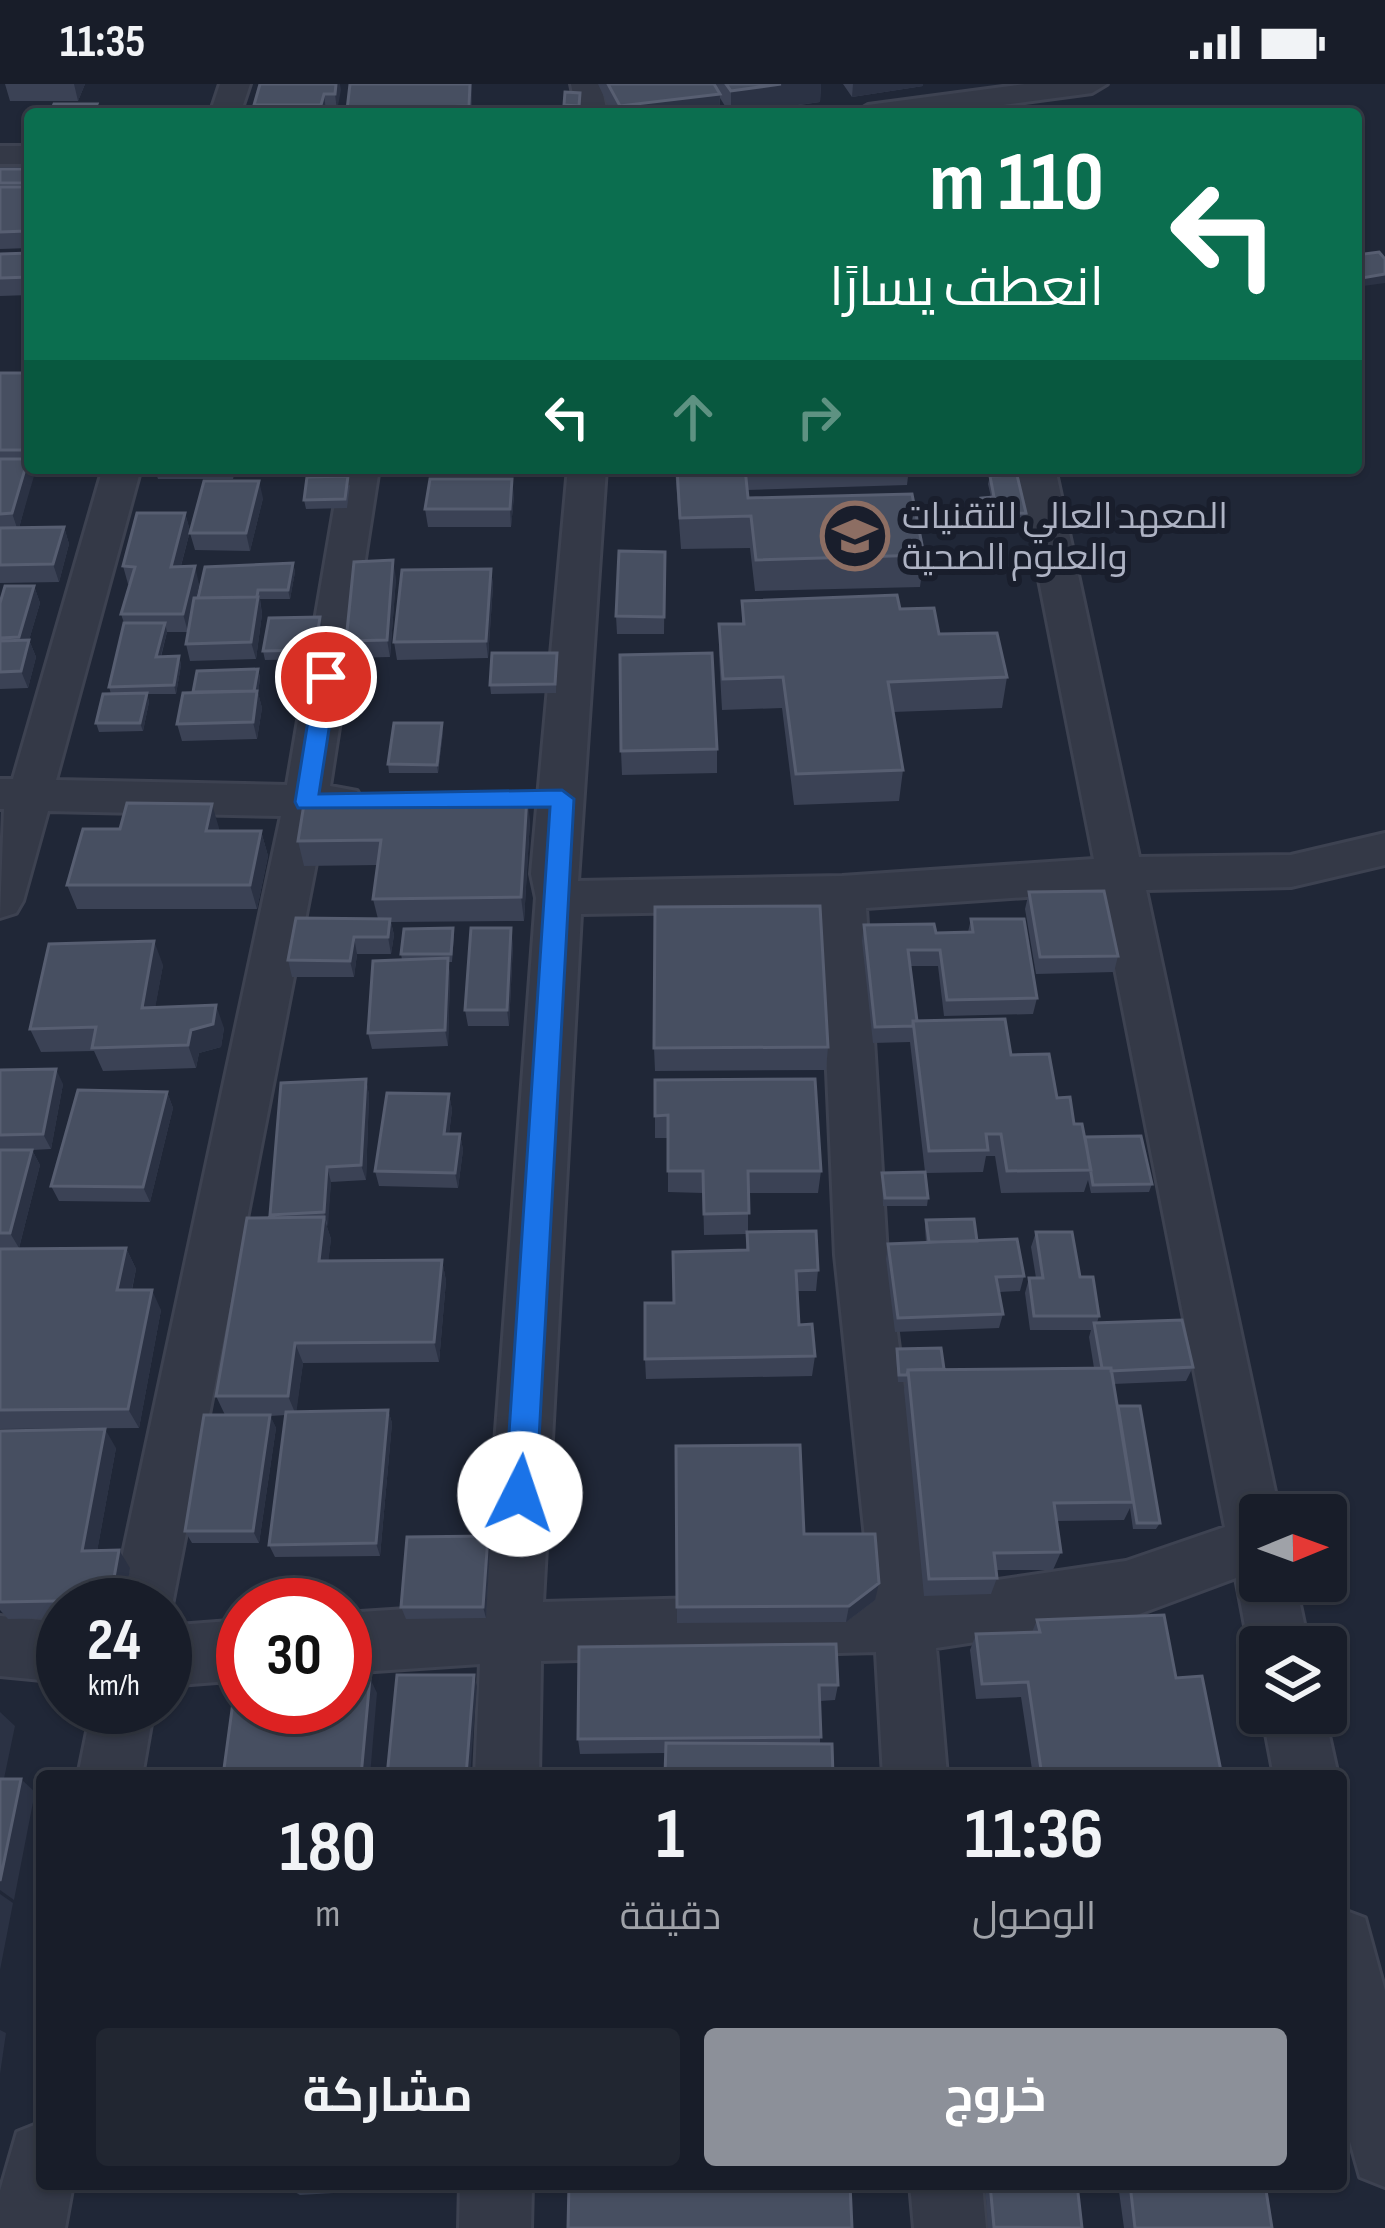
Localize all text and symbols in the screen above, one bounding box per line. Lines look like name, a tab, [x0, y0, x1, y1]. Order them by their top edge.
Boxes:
text: 11:35	[60, 15, 145, 70]
text: 110 m	[929, 133, 1104, 234]
icon: left	[1146, 156, 1302, 312]
text: انعطف يسارًا	[829, 256, 1104, 321]
icon: left	[534, 384, 600, 450]
icon: ahead	[660, 384, 726, 450]
icon: right	[786, 384, 852, 450]
place label: المعهد العالي للتقنيات والعلوم الصحية	[902, 496, 1228, 581]
school or university icon: المعهد العالي للتقنيات والعلوم الصحية	[820, 501, 890, 571]
pin	[275, 626, 377, 728]
icon: arrive	[293, 644, 359, 710]
position arrow	[457, 1431, 583, 1557]
north arrow	[1239, 1494, 1347, 1602]
map controls	[1239, 1494, 1347, 1734]
speed limit sign: 30	[216, 1578, 372, 1734]
text: 24	[87, 1605, 141, 1677]
button: layers	[1239, 1626, 1347, 1734]
text: km/h	[88, 1668, 140, 1704]
text: 1	[656, 1792, 685, 1879]
text: 11:36	[965, 1792, 1103, 1879]
text: 180	[280, 1805, 376, 1892]
text: m	[315, 1891, 340, 1938]
text: دقيقة	[620, 1894, 721, 1941]
text: الوصول	[972, 1894, 1096, 1941]
button: مشاركة	[96, 2028, 680, 2166]
button: خروج	[704, 2028, 1287, 2166]

